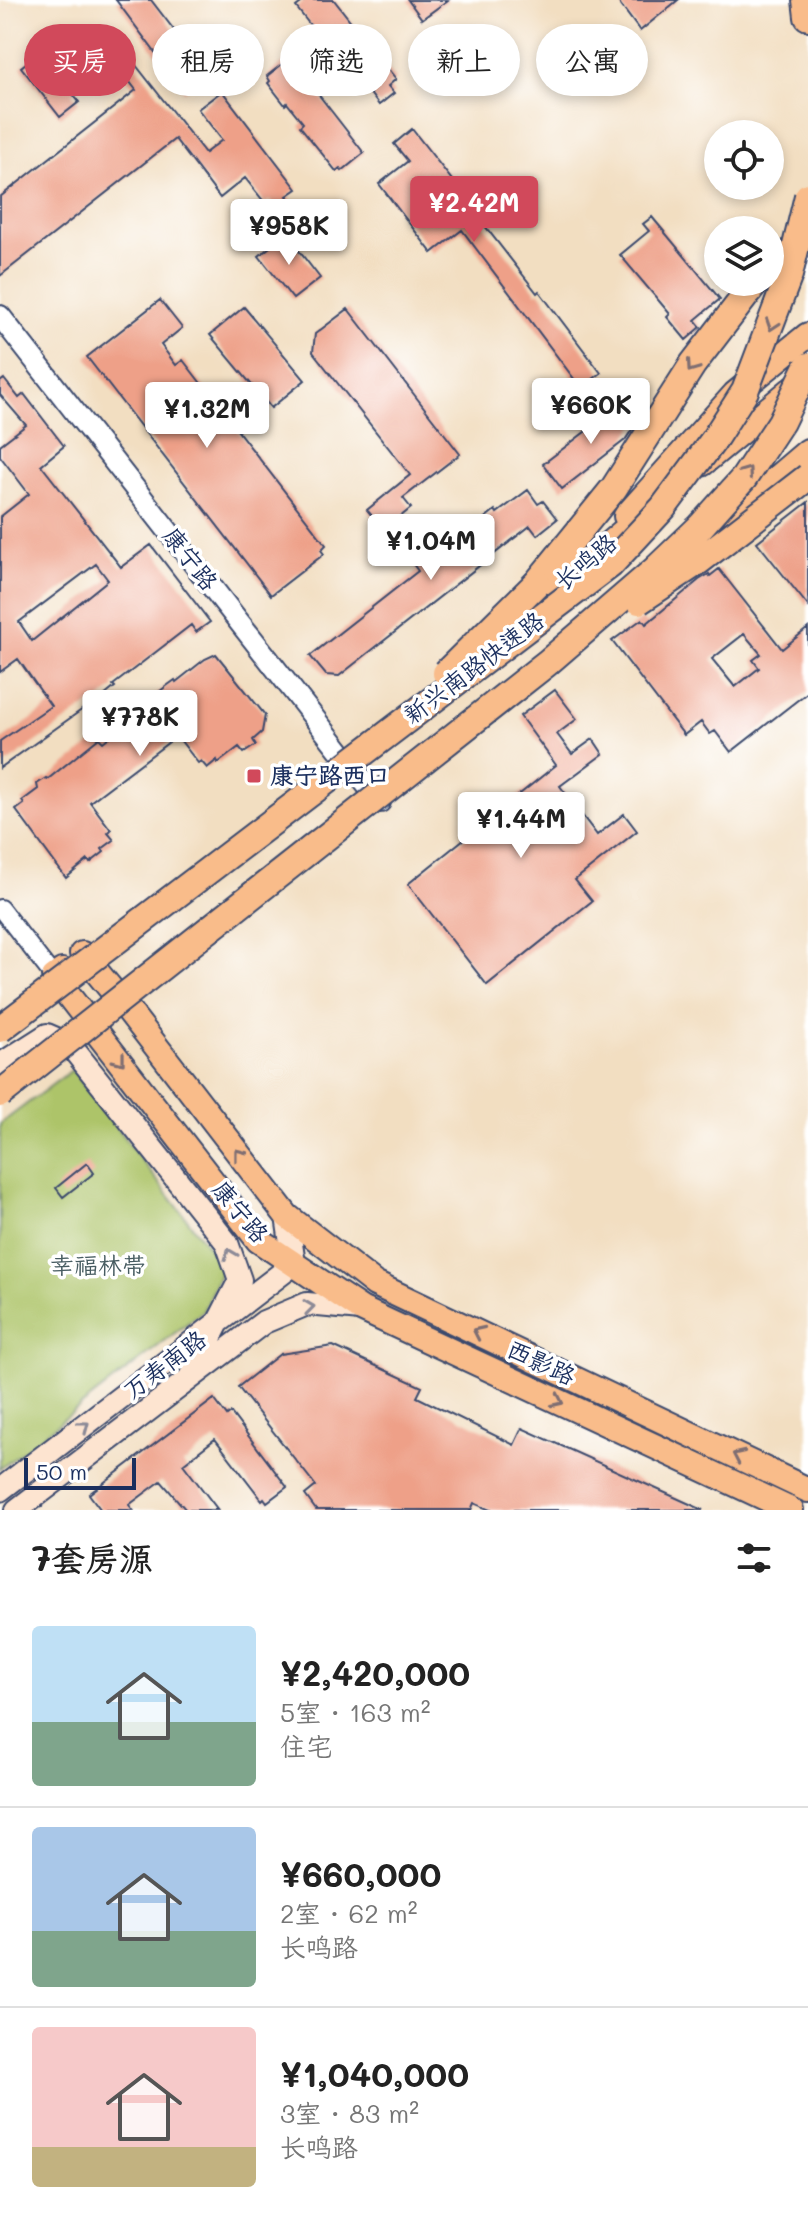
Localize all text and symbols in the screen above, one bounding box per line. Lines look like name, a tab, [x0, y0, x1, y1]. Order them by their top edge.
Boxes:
chip: 买房	[24, 24, 136, 96]
chip: 租房	[152, 24, 264, 96]
chip: 筛选	[280, 24, 392, 96]
chip: 新上	[408, 24, 520, 96]
chip: 公寓	[536, 24, 648, 96]
map controls	[704, 120, 784, 296]
button: locate	[704, 120, 784, 200]
pin: ¥2.42M	[409, 176, 539, 244]
text: ¥2.42M	[428, 185, 520, 219]
pin: ¥958K	[233, 199, 345, 267]
text: ¥958K	[248, 208, 330, 242]
button: layers	[704, 216, 784, 296]
one-way arrow	[765, 317, 781, 331]
one-way arrow	[687, 358, 702, 372]
pin: ¥660K	[535, 378, 647, 446]
pin: ¥1.32M	[142, 382, 272, 450]
text: ¥660K	[550, 387, 632, 421]
text: ¥1.32M	[163, 391, 251, 425]
one-way arrow	[737, 466, 752, 480]
pin: ¥1.04M	[366, 514, 496, 582]
street label: 康宁路	[157, 520, 226, 596]
text: ¥1.04M	[386, 523, 476, 557]
street label: 长鸣路	[547, 526, 623, 596]
street label: 新兴南路快速路	[397, 604, 550, 730]
pin: ¥778K	[84, 690, 196, 758]
text: ¥778K	[100, 699, 180, 733]
place label: 康宁路西口	[270, 759, 390, 790]
marker: 康宁路西口	[245, 767, 263, 785]
pin: ¥1.44M	[456, 792, 586, 860]
text: ¥1.44M	[476, 801, 566, 835]
one-way arrow	[110, 1051, 124, 1066]
one-way arrow	[235, 1148, 249, 1163]
street label: 康宁路	[206, 1173, 276, 1249]
one-way arrow	[223, 1248, 240, 1262]
park label: 幸福林带	[50, 1249, 146, 1280]
one-way arrow	[302, 1299, 315, 1316]
street label: 万寿南路	[116, 1323, 212, 1405]
one-way arrow	[471, 1326, 486, 1342]
street label: 西影路	[502, 1332, 581, 1391]
one-way arrow	[550, 1391, 564, 1407]
one-way arrow	[75, 1421, 90, 1435]
one-way arrow	[731, 1450, 746, 1466]
scale bar	[24, 1454, 136, 1490]
text: 50 m	[36, 1457, 87, 1486]
text: 7套房源	[32, 1535, 153, 1580]
icon: filters	[732, 1536, 776, 1580]
text: ¥2,420,000	[280, 1650, 470, 1695]
icon: home	[96, 1658, 192, 1754]
text: 5室 · 163 m²	[280, 1695, 431, 1729]
text: 住宅	[280, 1729, 332, 1763]
text: ¥660,000	[280, 1851, 441, 1896]
icon: home	[96, 1859, 192, 1955]
text: 2室 · 62 m²	[280, 1896, 418, 1930]
text: 长鸣路	[280, 1930, 358, 1964]
text: ¥1,040,000	[280, 2051, 469, 2096]
icon: home	[96, 2059, 192, 2155]
text: 3室 · 83 m²	[280, 2096, 419, 2130]
text: 长鸣路	[280, 2130, 358, 2164]

